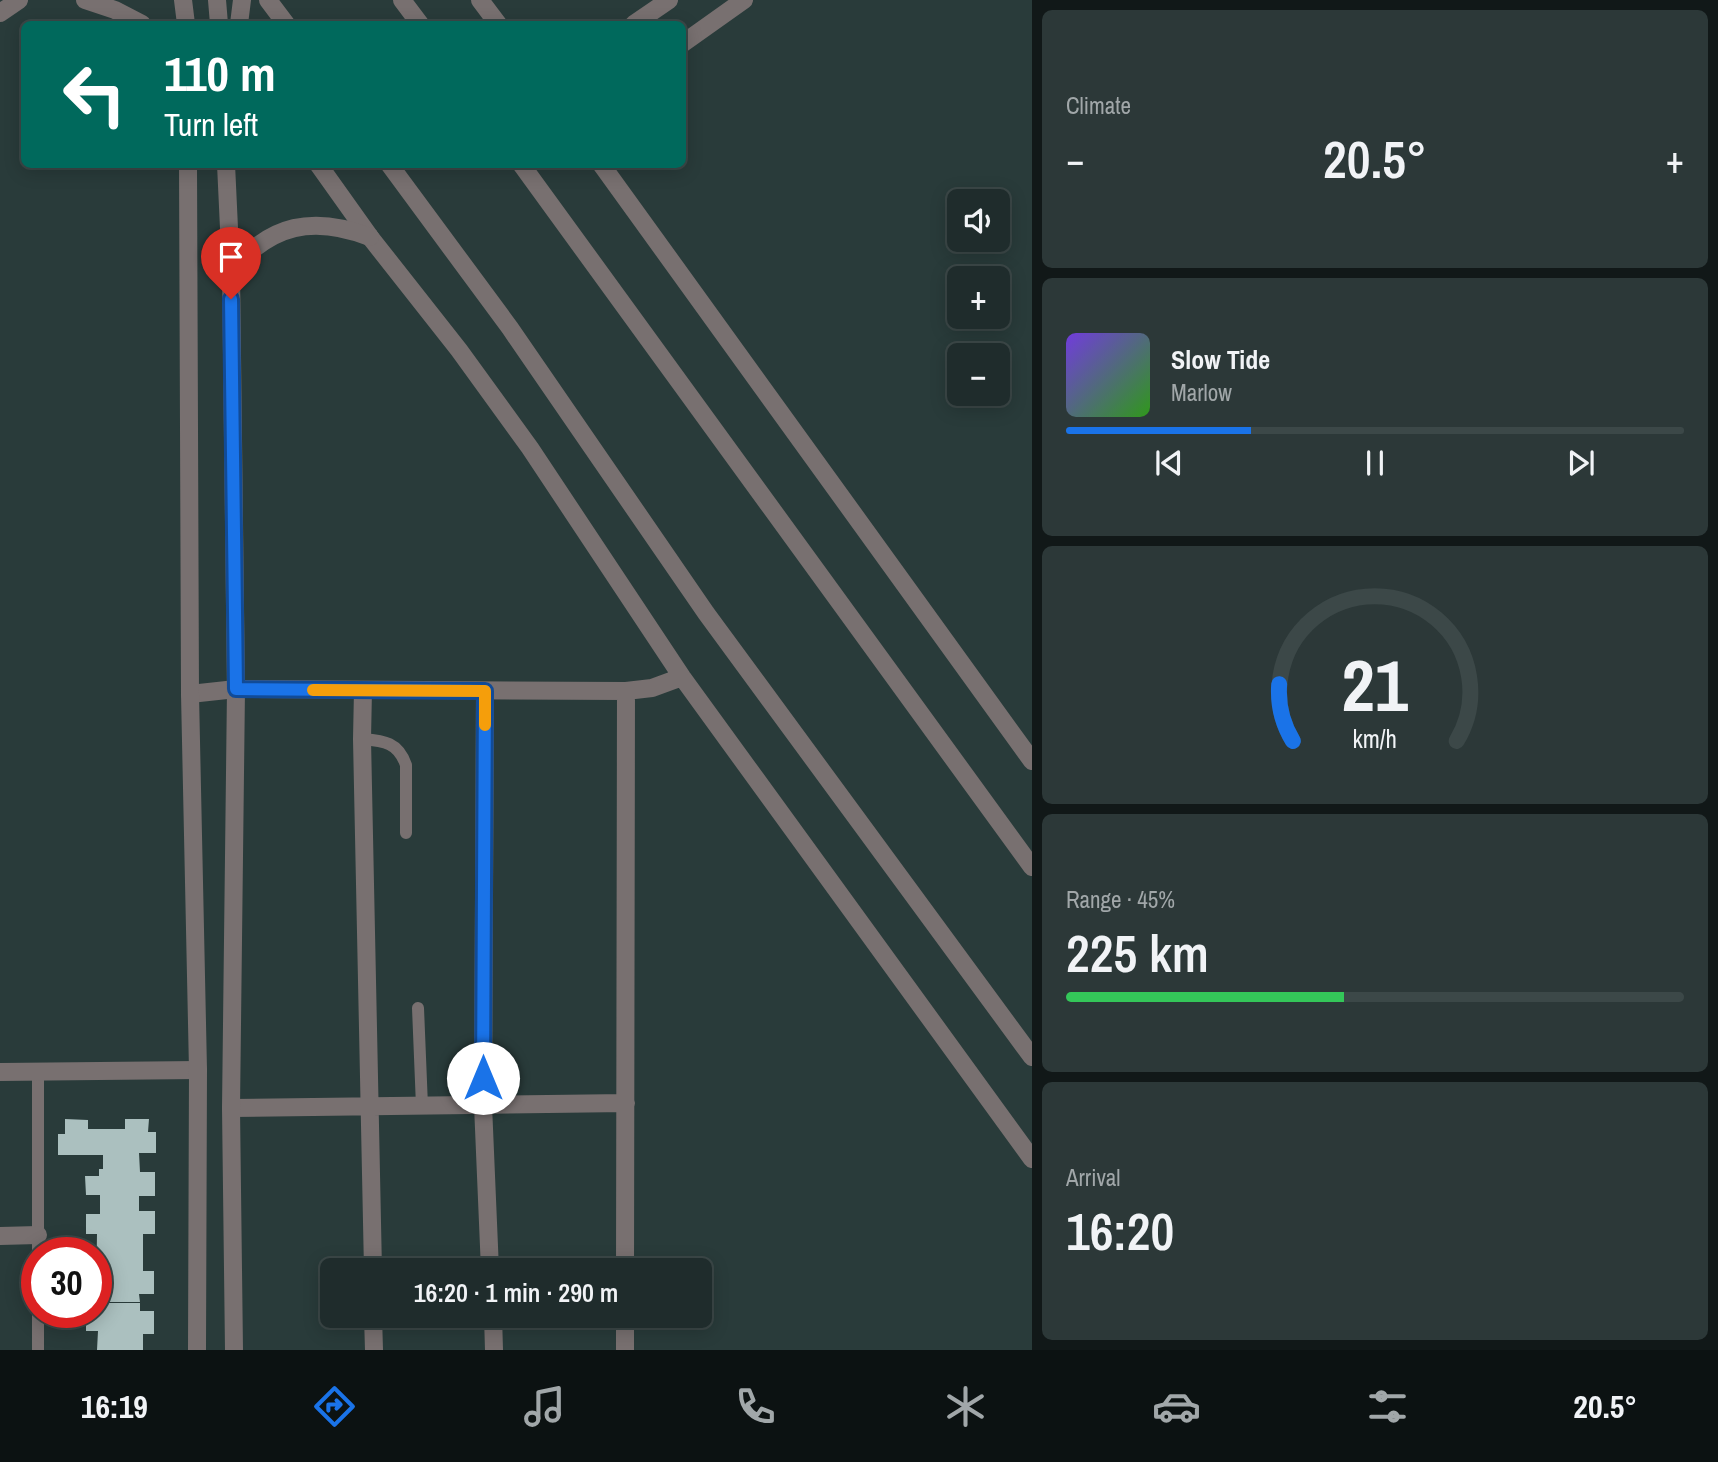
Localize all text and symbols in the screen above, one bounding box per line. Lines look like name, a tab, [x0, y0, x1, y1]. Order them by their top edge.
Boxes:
text: 110 m	[164, 40, 276, 106]
icon: left	[49, 49, 140, 140]
text: Climate	[1066, 90, 1131, 121]
text: Turn left	[164, 103, 258, 146]
text: 20.5°	[1323, 124, 1427, 194]
text: −	[1066, 134, 1084, 185]
text: +	[1666, 134, 1684, 185]
map controls	[947, 189, 1010, 406]
button: sound	[947, 189, 1010, 252]
pin	[201, 227, 261, 299]
icon: arrive	[212, 238, 250, 276]
button: +	[947, 266, 1010, 329]
text: Slow Tide	[1171, 342, 1270, 377]
button: −	[947, 343, 1010, 406]
text: Marlow	[1171, 377, 1232, 408]
icon: previous	[1150, 444, 1188, 482]
icon: pause	[1356, 444, 1394, 482]
icon: next	[1562, 444, 1600, 482]
text: 21	[1342, 636, 1409, 734]
text: km/h	[1353, 722, 1397, 756]
text: Range · 45%	[1066, 884, 1175, 915]
text: 225 km	[1066, 918, 1209, 988]
position arrow	[446, 1041, 520, 1115]
text: Arrival	[1066, 1162, 1121, 1193]
text: 16:20	[1066, 1196, 1174, 1266]
speed limit sign: 30	[21, 1237, 112, 1328]
text: 16:20 · 1 min · 290 m	[414, 1275, 618, 1310]
icon: directions	[310, 1382, 359, 1431]
icon: music	[520, 1382, 569, 1431]
icon: phone	[731, 1382, 780, 1431]
icon: climate	[941, 1382, 990, 1431]
icon: car	[1152, 1382, 1201, 1431]
icon: filters	[1363, 1382, 1412, 1431]
text: 16:19	[81, 1385, 148, 1428]
text: 20.5°	[1573, 1385, 1637, 1428]

